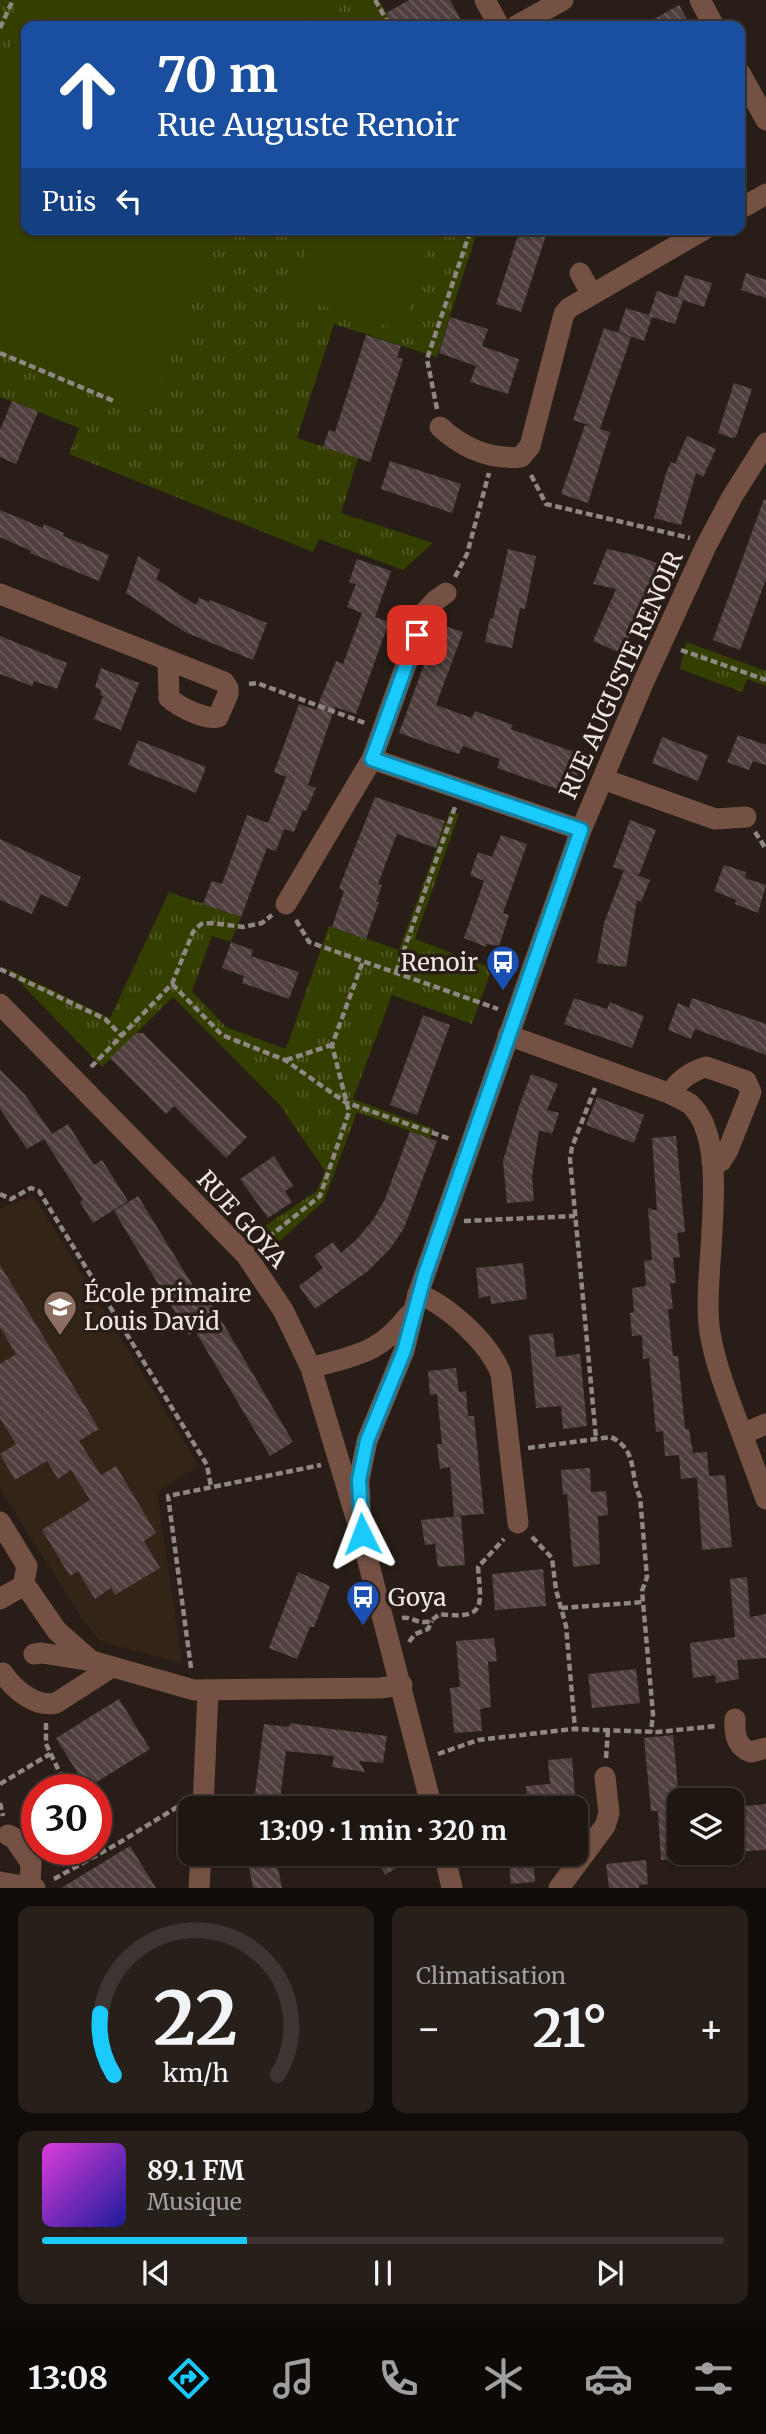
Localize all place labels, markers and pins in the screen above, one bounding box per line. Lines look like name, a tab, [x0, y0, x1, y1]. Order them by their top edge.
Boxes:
pin	[387, 605, 447, 665]
bus stop icon: Renoir	[484, 943, 522, 992]
place label: Renoir	[401, 947, 478, 978]
place label: École primaire Louis David	[84, 1277, 251, 1337]
school or university icon: École primaire Louis David	[41, 1288, 79, 1337]
bus stop icon: Goya	[344, 1578, 382, 1627]
place label: Goya	[388, 1582, 447, 1613]

